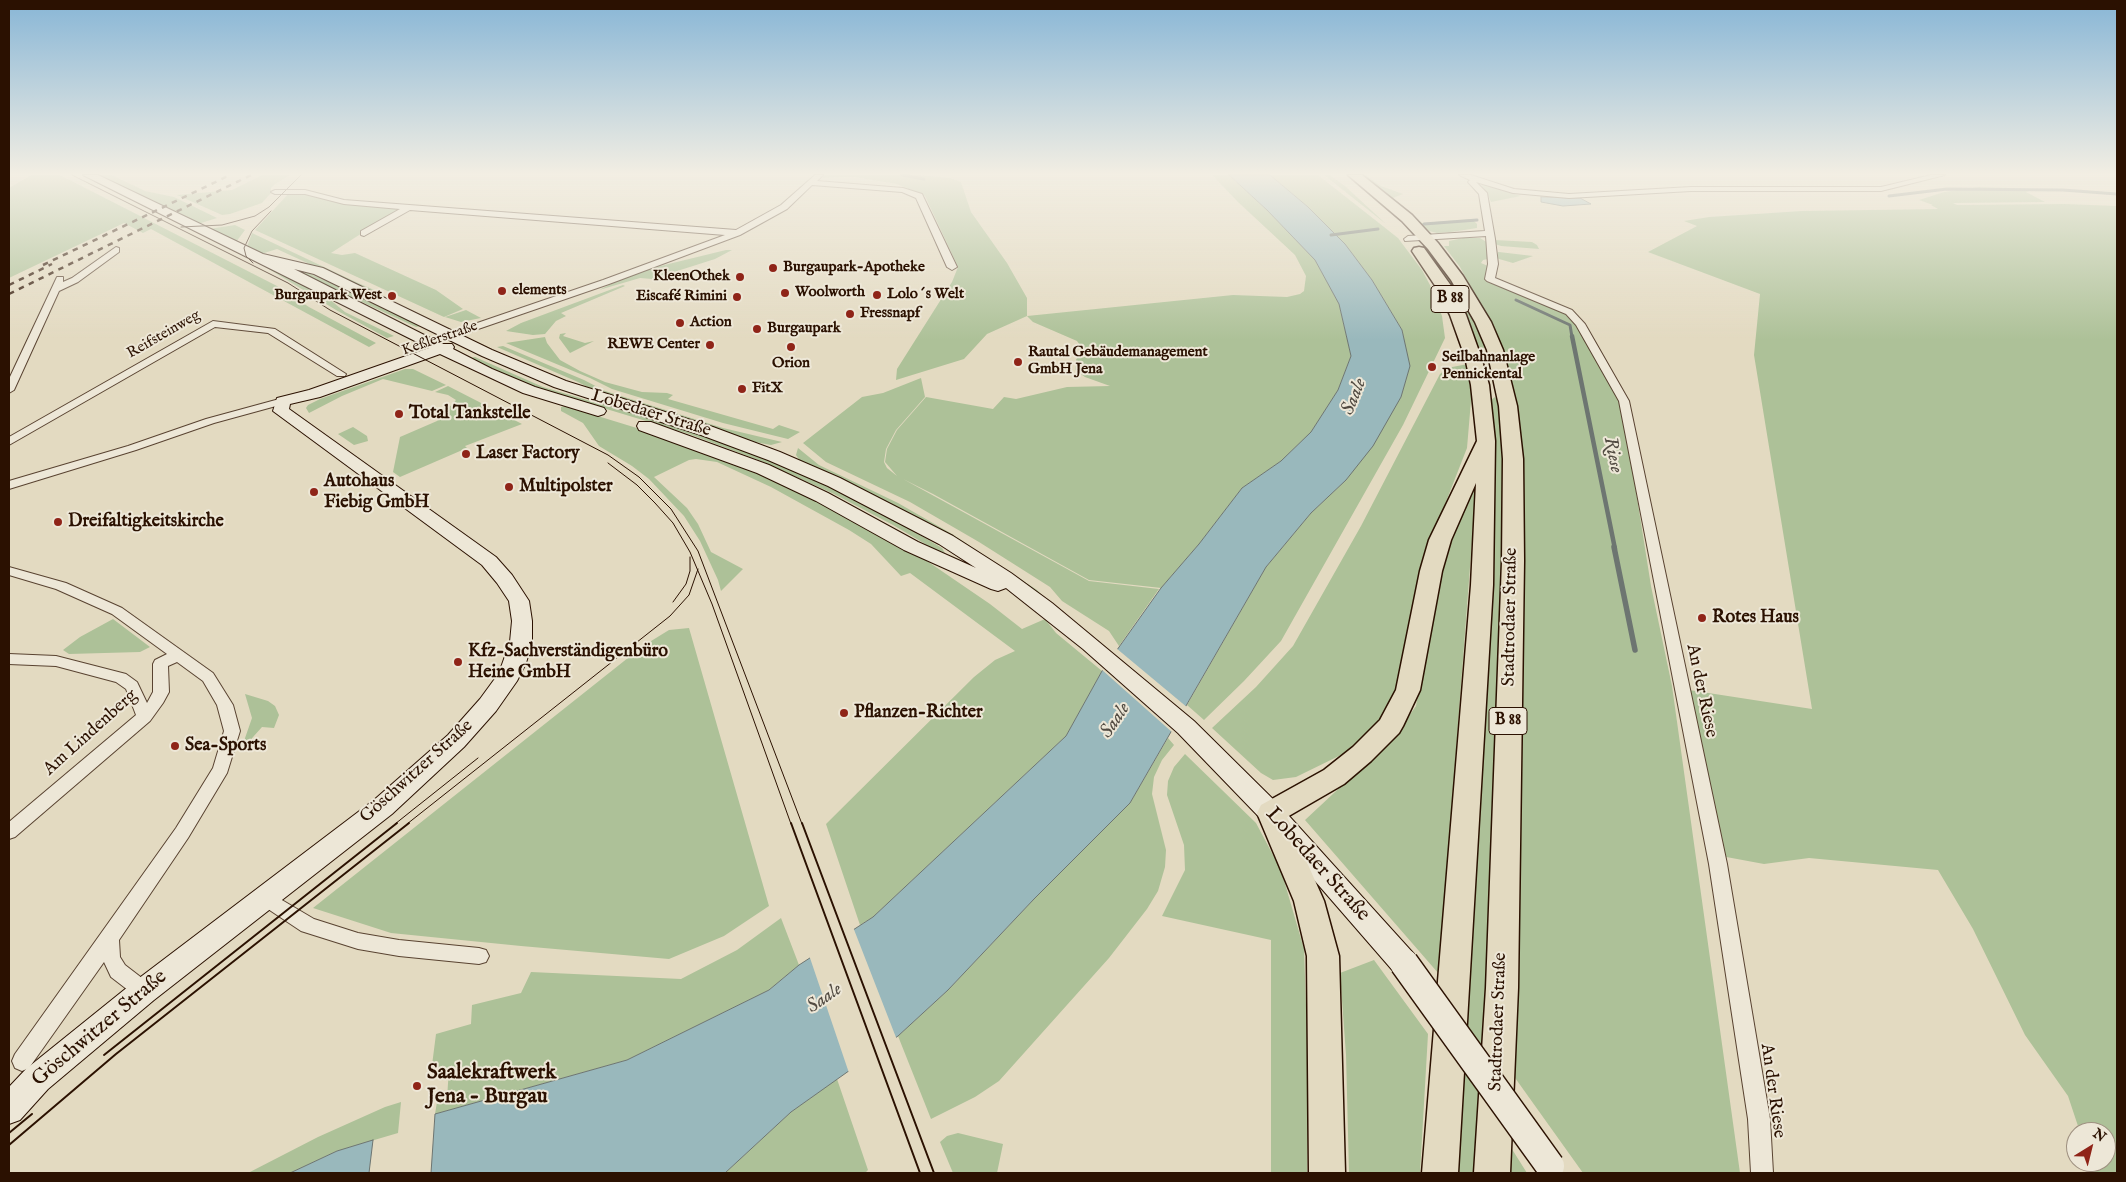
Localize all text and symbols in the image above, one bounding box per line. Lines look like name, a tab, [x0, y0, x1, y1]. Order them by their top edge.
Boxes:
place label: Burgaupark-Apotheke	[783, 259, 925, 277]
marker: Burgaupark-Apotheke	[767, 262, 779, 274]
place label: KleenOthek	[653, 268, 730, 286]
marker: KleenOthek	[734, 271, 746, 283]
place label: elements	[512, 282, 567, 300]
place label: Woolworth	[795, 284, 865, 302]
marker: elements	[496, 285, 508, 297]
place label: Lolo´s Welt	[887, 286, 964, 304]
road number: B 88	[1431, 286, 1469, 312]
place label: Burgaupark West	[274, 287, 382, 305]
marker: Woolworth	[779, 287, 791, 299]
place label: Eiscafé Rimini	[636, 288, 727, 306]
marker: Lolo´s Welt	[871, 289, 883, 301]
marker: Burgaupark West	[386, 290, 398, 302]
marker: Eiscafé Rimini	[731, 291, 743, 303]
place label: Fressnapf	[860, 305, 920, 323]
street label: Reifsteinweg	[124, 307, 204, 363]
marker: Fressnapf	[844, 308, 856, 320]
place label: Action	[690, 314, 732, 332]
marker: Action	[674, 317, 686, 329]
street label: Keßlerstraße	[400, 318, 480, 360]
place label: Burgaupark	[767, 320, 841, 338]
marker: Burgaupark	[751, 323, 763, 335]
place label: REWE Center	[607, 336, 700, 354]
marker: REWE Center	[704, 339, 716, 351]
marker: Orion	[785, 341, 797, 353]
place label: Rautal Gebäudemanagement GmbH Jena	[1028, 344, 1208, 379]
place label: Seilbahnanlage Pennickental	[1442, 349, 1535, 384]
place label: Orion	[772, 355, 810, 373]
marker: Rautal Gebäudemanagement GmbH Jena	[1012, 356, 1024, 368]
marker: Seilbahnanlage Pennickental	[1426, 361, 1438, 373]
water label: Saale	[1337, 375, 1373, 419]
place label: FitX	[752, 380, 783, 398]
marker: FitX	[736, 383, 748, 395]
street label: Lobedaer Straße	[589, 386, 713, 442]
place label: Total Tankstelle	[409, 403, 531, 425]
marker: Total Tankstelle	[393, 408, 405, 420]
water label: Riese	[1597, 435, 1627, 475]
place label: Laser Factory	[476, 443, 580, 465]
marker: Laser Factory	[460, 448, 472, 460]
place label: Autohaus Fiebig GmbH	[324, 471, 429, 514]
place label: Multipolster	[519, 476, 613, 498]
marker: Multipolster	[503, 481, 515, 493]
marker: Autohaus Fiebig GmbH	[308, 486, 320, 498]
place label: Dreifaltigkeitskirche	[68, 511, 224, 533]
marker: Dreifaltigkeitskirche	[52, 516, 64, 528]
street label: Stadtrodaer Straße	[1499, 547, 1523, 687]
place label: Rotes Haus	[1712, 607, 1799, 629]
marker: Rotes Haus	[1696, 612, 1708, 624]
place label: Kfz-Sachverständigenbüro Heine GmbH	[468, 641, 668, 684]
street label: An der Riese	[1681, 642, 1721, 740]
marker: Kfz-Sachverständigenbüro Heine GmbH	[452, 656, 464, 668]
street label: Am Lindenberg	[40, 685, 142, 781]
water label: Saale	[1096, 699, 1136, 743]
place label: Pflanzen-Richter	[854, 702, 983, 724]
marker: Pflanzen-Richter	[838, 707, 850, 719]
road number: B 88	[1489, 708, 1527, 734]
street label: Göschwitzer Straße	[356, 716, 478, 828]
place label: Sea-Sports	[185, 735, 266, 757]
marker: Sea-Sports	[169, 740, 181, 752]
street label: Lobedaer Straße	[1259, 803, 1375, 927]
street label: Stadtrodaer Straße	[1486, 952, 1512, 1092]
street label: Göschwitzer Straße	[27, 965, 173, 1093]
water label: Saale	[803, 979, 847, 1019]
street label: An der Riese	[1755, 1042, 1789, 1140]
place label: Saalekraftwerk Jena - Burgau	[427, 1061, 556, 1111]
marker: Saalekraftwerk Jena - Burgau	[411, 1080, 423, 1092]
north arrow	[2066, 1122, 2116, 1172]
text: N	[2089, 1125, 2109, 1147]

